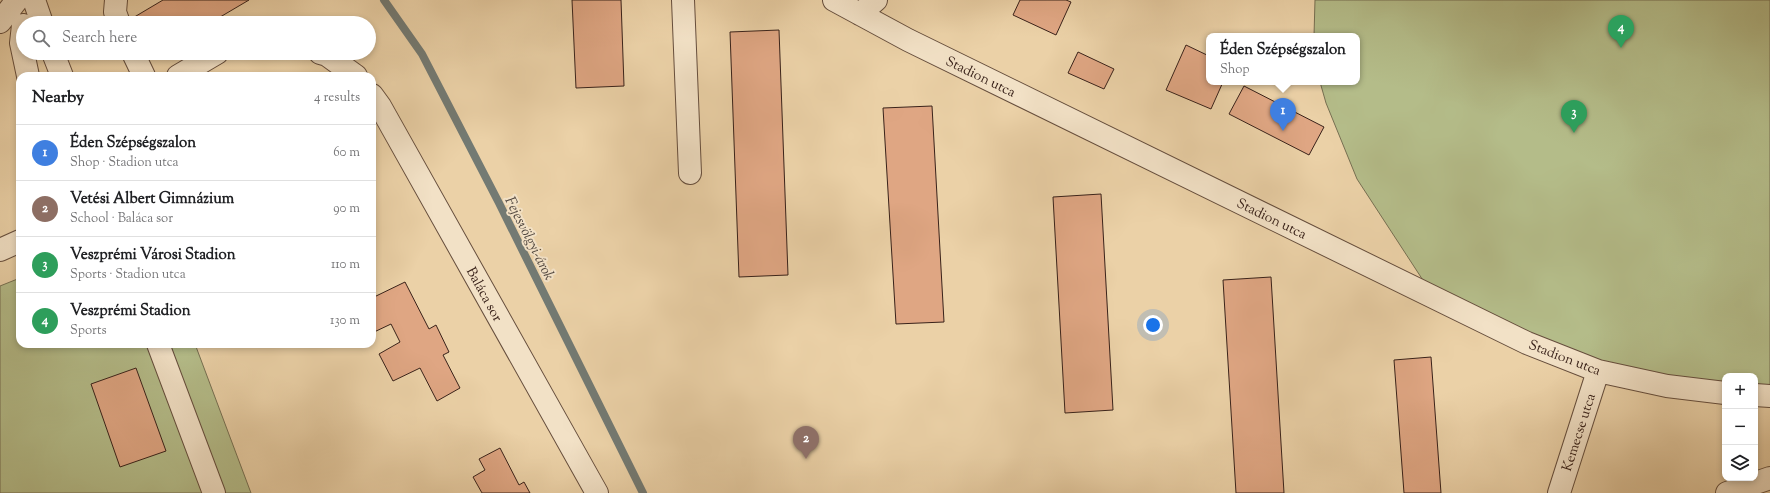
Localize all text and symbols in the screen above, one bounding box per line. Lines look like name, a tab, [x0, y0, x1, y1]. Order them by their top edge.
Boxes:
pin: 4	[1608, 15, 1634, 48]
search box	[16, 16, 376, 60]
icon: search	[30, 27, 52, 49]
text: Search here	[62, 28, 137, 49]
popup	[1206, 33, 1360, 85]
text: Éden Szépségszalon	[1220, 40, 1346, 61]
street label: Stadion utca	[942, 52, 1019, 104]
text: Shop	[1220, 61, 1249, 79]
text: Nearby	[32, 86, 84, 110]
text: 4 results	[314, 89, 360, 107]
pin: 1	[1270, 98, 1296, 131]
pin: 3	[1561, 100, 1587, 133]
text: Éden Szépségszalon	[70, 133, 196, 154]
text: 1	[43, 144, 47, 162]
text: 60 m	[333, 144, 360, 162]
text: Shop · Stadion utca	[70, 154, 179, 172]
text: Vetési Albert Gimnázium	[70, 189, 234, 210]
water label: Fejesvölgyi-árok	[499, 193, 559, 284]
street label: Stadion utca	[1233, 194, 1310, 246]
text: 2	[42, 200, 48, 218]
text: 90 m	[333, 200, 360, 218]
text: School · Baláca sor	[70, 210, 173, 228]
text: Veszprémi Városi Stadion	[70, 245, 236, 266]
text: 3	[42, 256, 48, 274]
text: 110 m	[331, 256, 360, 274]
street label: Baláca sor	[460, 264, 507, 327]
text: Sports · Stadion utca	[70, 266, 186, 284]
text: Veszprémi Stadion	[70, 301, 191, 322]
text: 4	[42, 312, 48, 330]
text: 130 m	[330, 312, 360, 330]
your location	[1143, 315, 1163, 335]
text: Sports	[70, 322, 107, 340]
street label: Stadion utca	[1525, 336, 1604, 382]
map controls	[1722, 373, 1758, 481]
button: +	[1722, 373, 1758, 409]
street label: Kemecse utca	[1558, 391, 1602, 474]
button: −	[1722, 409, 1758, 445]
pin: 2	[793, 426, 819, 459]
button: layers	[1722, 445, 1758, 481]

